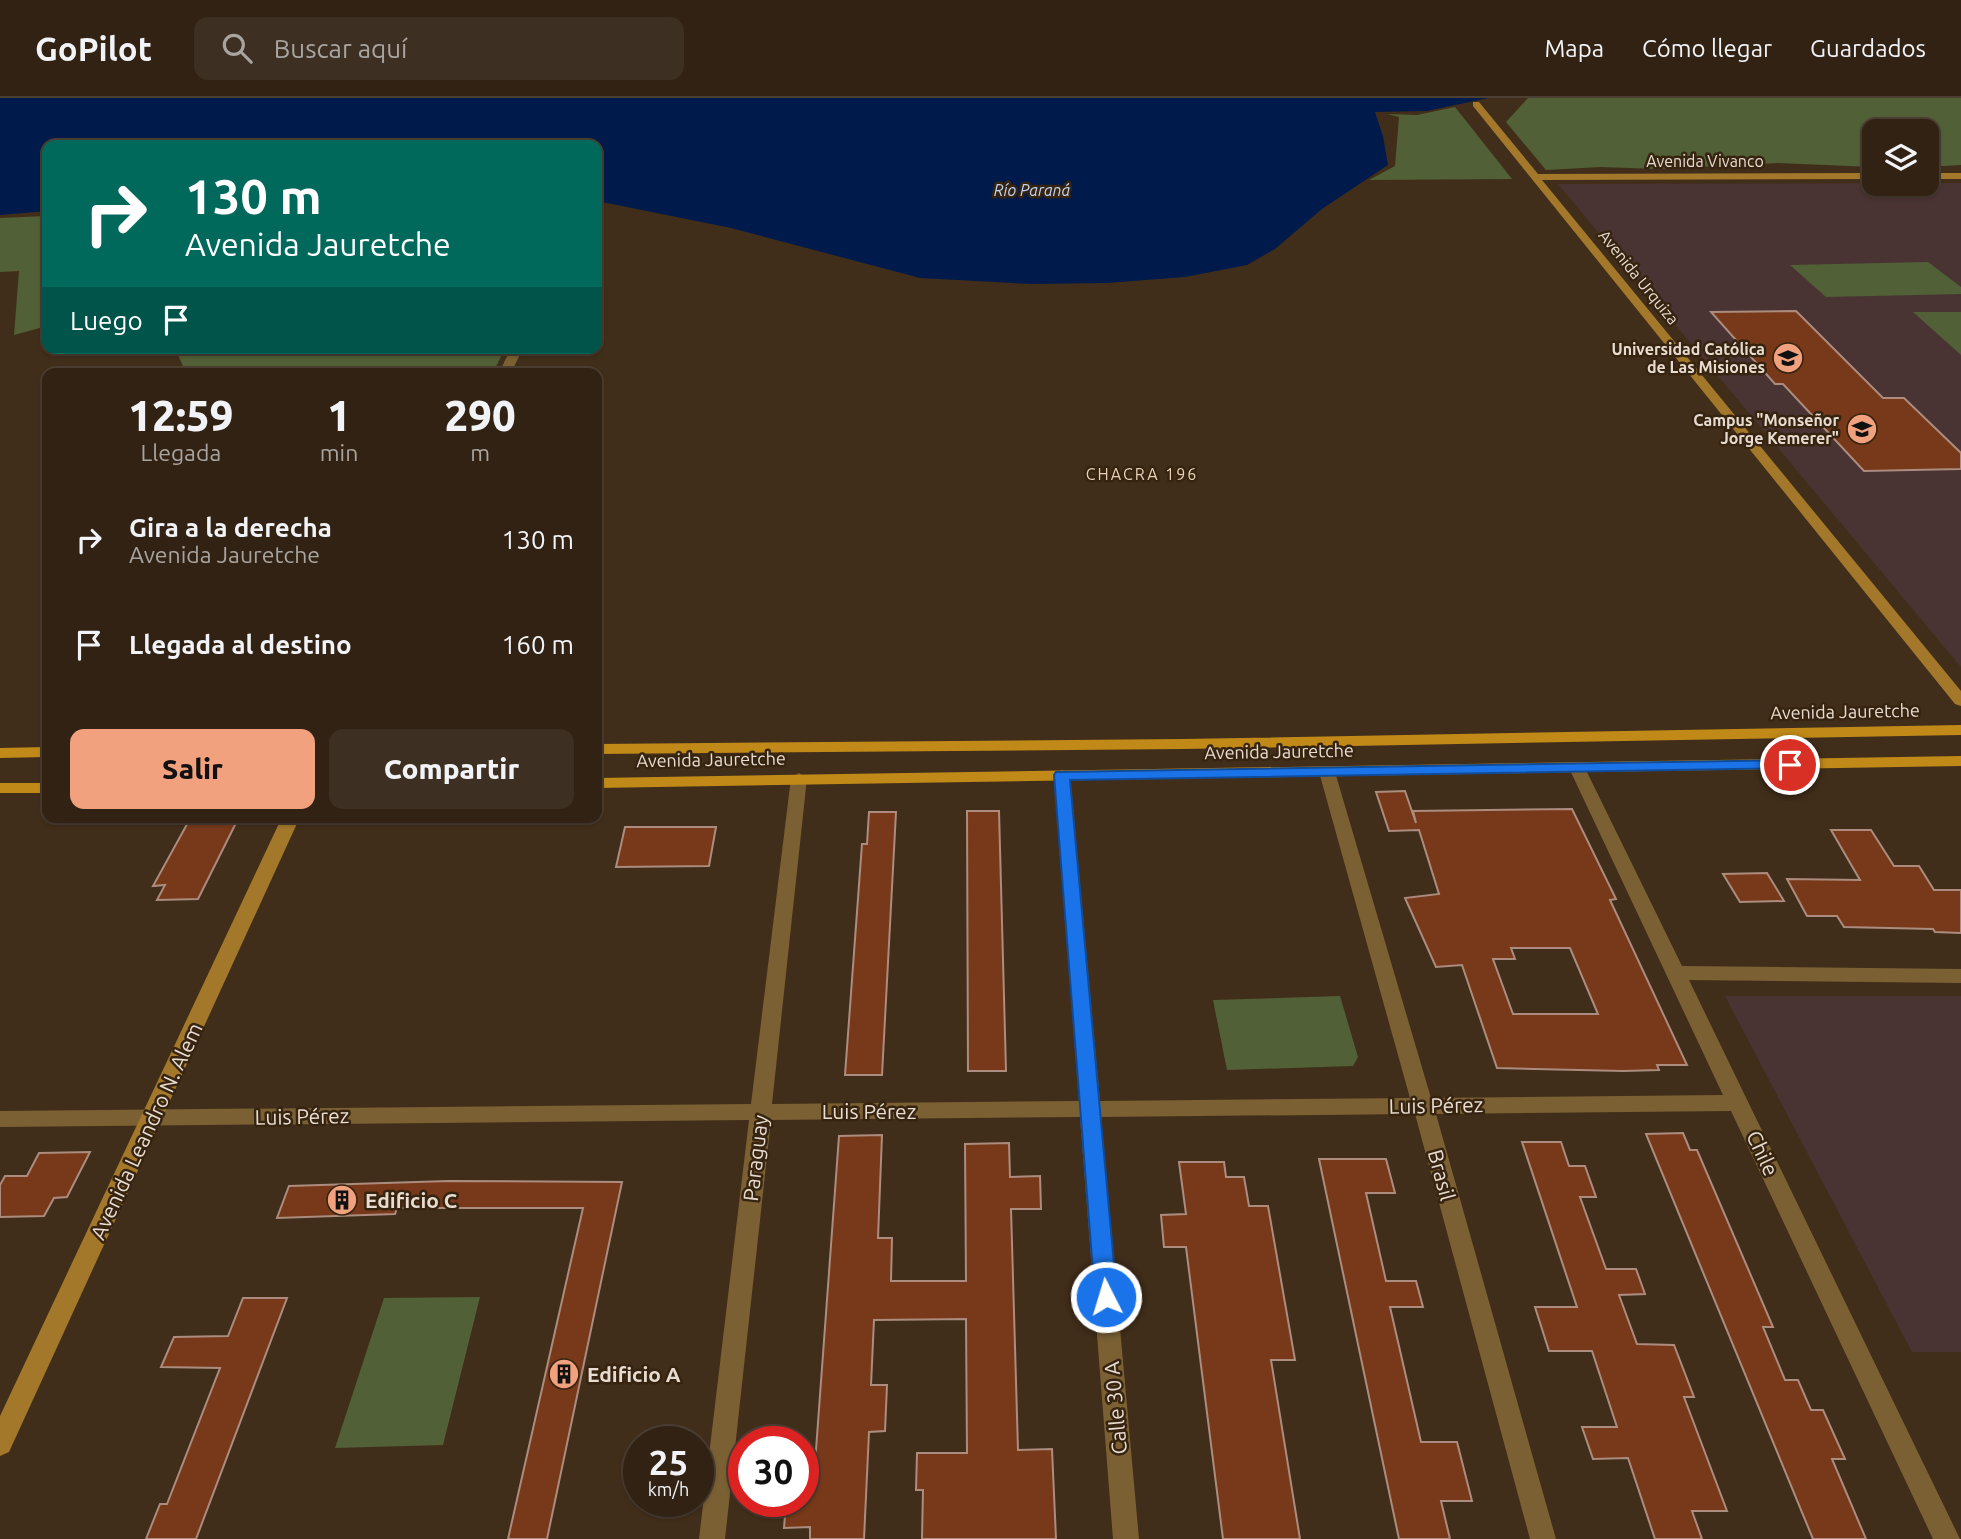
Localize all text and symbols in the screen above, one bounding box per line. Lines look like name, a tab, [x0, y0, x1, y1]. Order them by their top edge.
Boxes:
search box	[194, 17, 684, 80]
icon: search	[218, 29, 256, 67]
text: GoPilot	[35, 30, 152, 67]
text: Buscar aquí	[274, 34, 407, 63]
text: Mapa	[1544, 35, 1604, 62]
text: Cómo llegar	[1642, 35, 1772, 62]
text: Guardados	[1810, 35, 1926, 62]
map controls	[1862, 119, 1939, 196]
button: layers	[1862, 119, 1939, 196]
street label: Avenida Vivanco	[1646, 152, 1764, 170]
icon: right	[70, 168, 161, 259]
text: 130 m	[185, 168, 322, 223]
water label: Río Paraná	[994, 181, 1071, 199]
text: Avenida Jauretche	[185, 226, 451, 262]
street label: Avenida Urquiza	[1596, 226, 1682, 328]
icon: arrive	[157, 301, 195, 339]
text: Luego	[70, 306, 143, 335]
place label: Universidad Católica de Las Misiones	[1612, 340, 1765, 376]
school or university icon: Universidad Católica de Las Misiones	[1771, 341, 1805, 375]
text: 12:59	[128, 392, 233, 439]
text: 1	[327, 392, 351, 439]
text: 290	[445, 392, 516, 439]
place label: Campus "Monseñor Jorge Kemerer"	[1693, 411, 1839, 447]
school or university icon: Campus "Monseñor Jorge Kemerer"	[1845, 412, 1879, 446]
text: Llegada	[140, 440, 221, 465]
text: min	[320, 440, 358, 465]
text: m	[470, 440, 490, 465]
district label: CHACRA 196	[1086, 465, 1198, 483]
text: Gira a la derecha	[129, 513, 332, 542]
icon: right	[70, 521, 108, 559]
text: 130 m	[502, 525, 574, 554]
text: Avenida Jauretche	[129, 542, 320, 567]
icon: arrive	[70, 626, 108, 664]
text: Llegada al destino	[129, 630, 352, 659]
text: 160 m	[502, 630, 574, 659]
street label: Avenida Jauretche	[1770, 700, 1920, 722]
button: Salir	[70, 729, 315, 809]
button: Compartir	[329, 729, 574, 809]
pin	[1760, 735, 1820, 795]
street label: Avenida Jauretche	[1204, 740, 1354, 762]
icon: arrive	[1771, 746, 1809, 784]
street label: Avenida Jauretche	[636, 748, 786, 770]
street label: Avenida Leandro N. Alem	[85, 1019, 207, 1243]
street label: Luis Pérez	[1388, 1092, 1484, 1118]
street label: Luis Pérez	[822, 1099, 916, 1123]
street label: Luis Pérez	[254, 1103, 350, 1129]
street label: Paraguay	[738, 1113, 772, 1203]
street label: Chile	[1742, 1127, 1784, 1179]
street label: Brasil	[1424, 1147, 1460, 1203]
building icon: Edificio C	[325, 1183, 359, 1217]
place label: Edificio C	[365, 1188, 457, 1212]
position arrow	[1069, 1260, 1143, 1334]
building icon: Edificio A	[547, 1357, 581, 1391]
street label: Calle 30 A	[1099, 1360, 1131, 1455]
place label: Edificio A	[587, 1362, 681, 1386]
speed limit sign: 30	[728, 1426, 819, 1517]
text: 25	[649, 1442, 688, 1482]
text: km/h	[648, 1479, 689, 1499]

